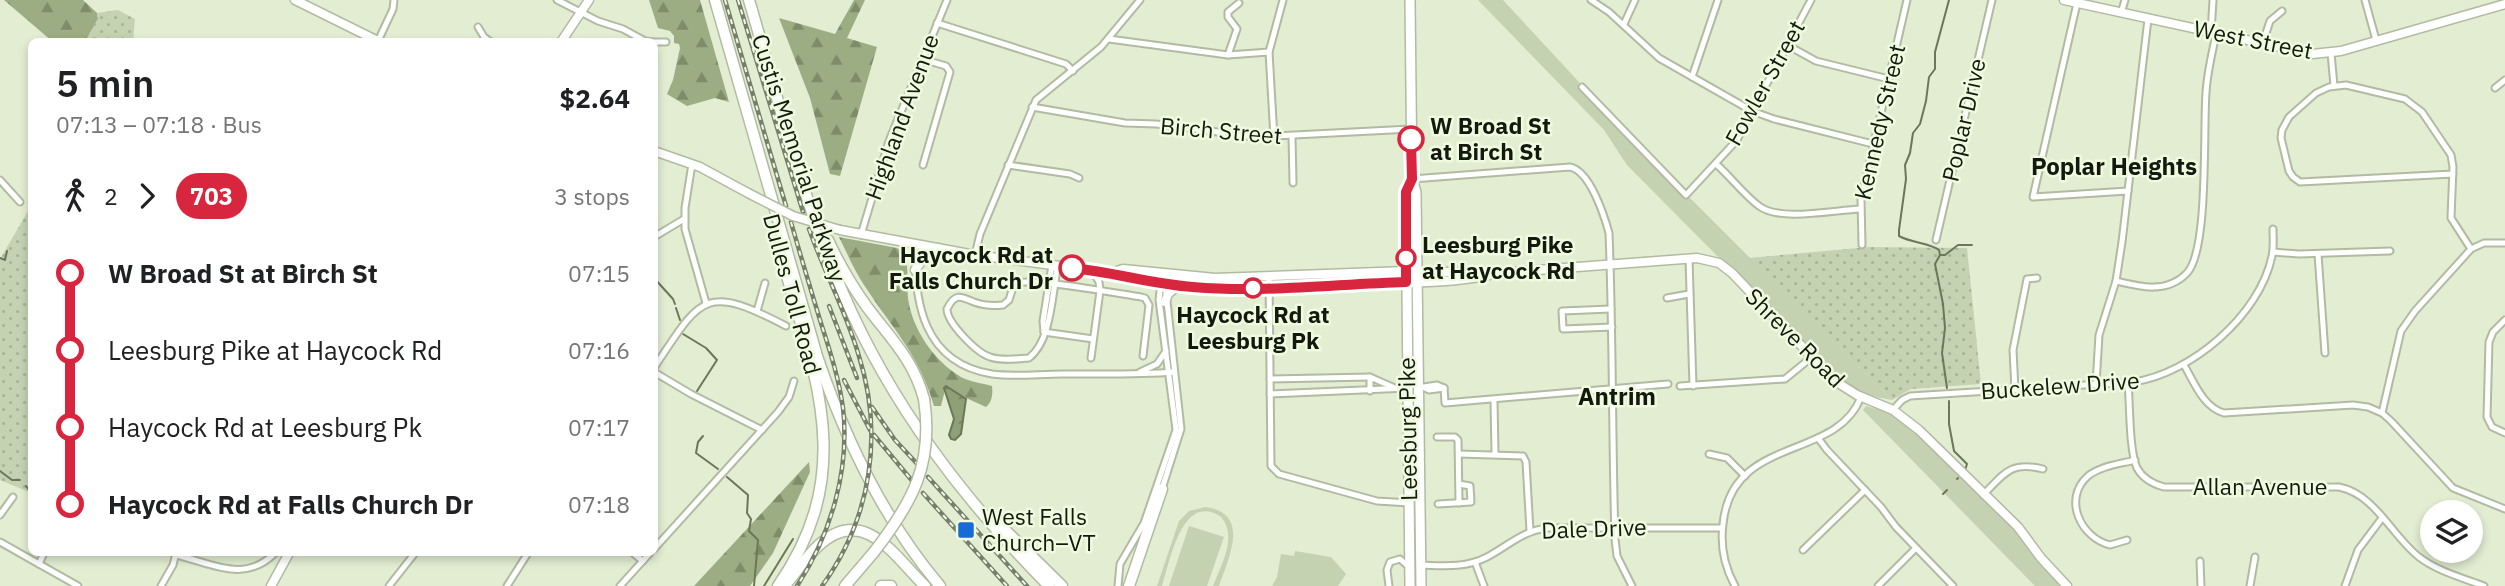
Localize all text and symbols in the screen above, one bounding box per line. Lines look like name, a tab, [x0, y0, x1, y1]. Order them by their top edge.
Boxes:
street label: West Street	[2191, 13, 2315, 65]
street label: Fowler Street	[1717, 15, 1811, 150]
street label: Custis Memorial Parkway	[746, 30, 854, 286]
street label: Highland Avenue	[857, 30, 945, 204]
street label: Kennedy Street	[1847, 41, 1911, 202]
street label: Poplar Drive	[1934, 55, 1992, 184]
text: 5 min	[56, 58, 154, 107]
text: $2.64	[560, 81, 630, 115]
text: 07:13 – 07:18 · Bus	[56, 109, 262, 139]
street label: Birch Street	[1159, 110, 1283, 150]
place label: W Broad St at Birch St	[1430, 110, 1551, 166]
marker: W Broad St at Birch St	[1398, 126, 1424, 152]
district label: Poplar Heights	[2031, 150, 2197, 182]
icon: walk	[56, 177, 94, 215]
icon: forward	[128, 177, 166, 215]
text: 703	[190, 180, 233, 212]
text: 2	[104, 181, 118, 211]
text: 3 stops	[554, 181, 630, 211]
street label: Dulles Toll Road	[757, 210, 829, 378]
place label: Leesburg Pike at Haycock Rd	[1422, 229, 1575, 285]
place label: Haycock Rd at Falls Church Dr	[889, 239, 1053, 295]
marker: Leesburg Pike at Haycock Rd	[1396, 248, 1416, 268]
marker: Haycock Rd at Falls Church Dr	[1059, 255, 1085, 281]
text: W Broad St at Birch St	[108, 256, 378, 290]
text: 07:15	[568, 258, 630, 288]
marker: Haycock Rd at Leesburg Pk	[1243, 278, 1263, 298]
street label: Shreve Road	[1739, 281, 1852, 394]
place label: Haycock Rd at Leesburg Pk	[1176, 299, 1330, 355]
text: Leesburg Pike at Haycock Rd	[108, 333, 442, 367]
text: 07:16	[568, 335, 630, 365]
street label: Leesburg Pike	[1391, 357, 1423, 501]
street label: Buckelew Drive	[1979, 364, 2140, 406]
district label: Antrim	[1578, 380, 1656, 412]
text: Haycock Rd at Leesburg Pk	[108, 410, 422, 444]
text: 07:17	[568, 412, 630, 442]
street label: Allan Avenue	[2193, 471, 2327, 501]
text: Haycock Rd at Falls Church Dr	[108, 487, 473, 521]
text: 07:18	[568, 489, 630, 519]
map controls	[2420, 500, 2483, 563]
button: layers	[2420, 500, 2483, 563]
place label: West Falls Church–VT	[982, 501, 1096, 557]
street label: Dale Drive	[1541, 511, 1647, 545]
marker: West Falls Church–VT	[956, 520, 976, 540]

